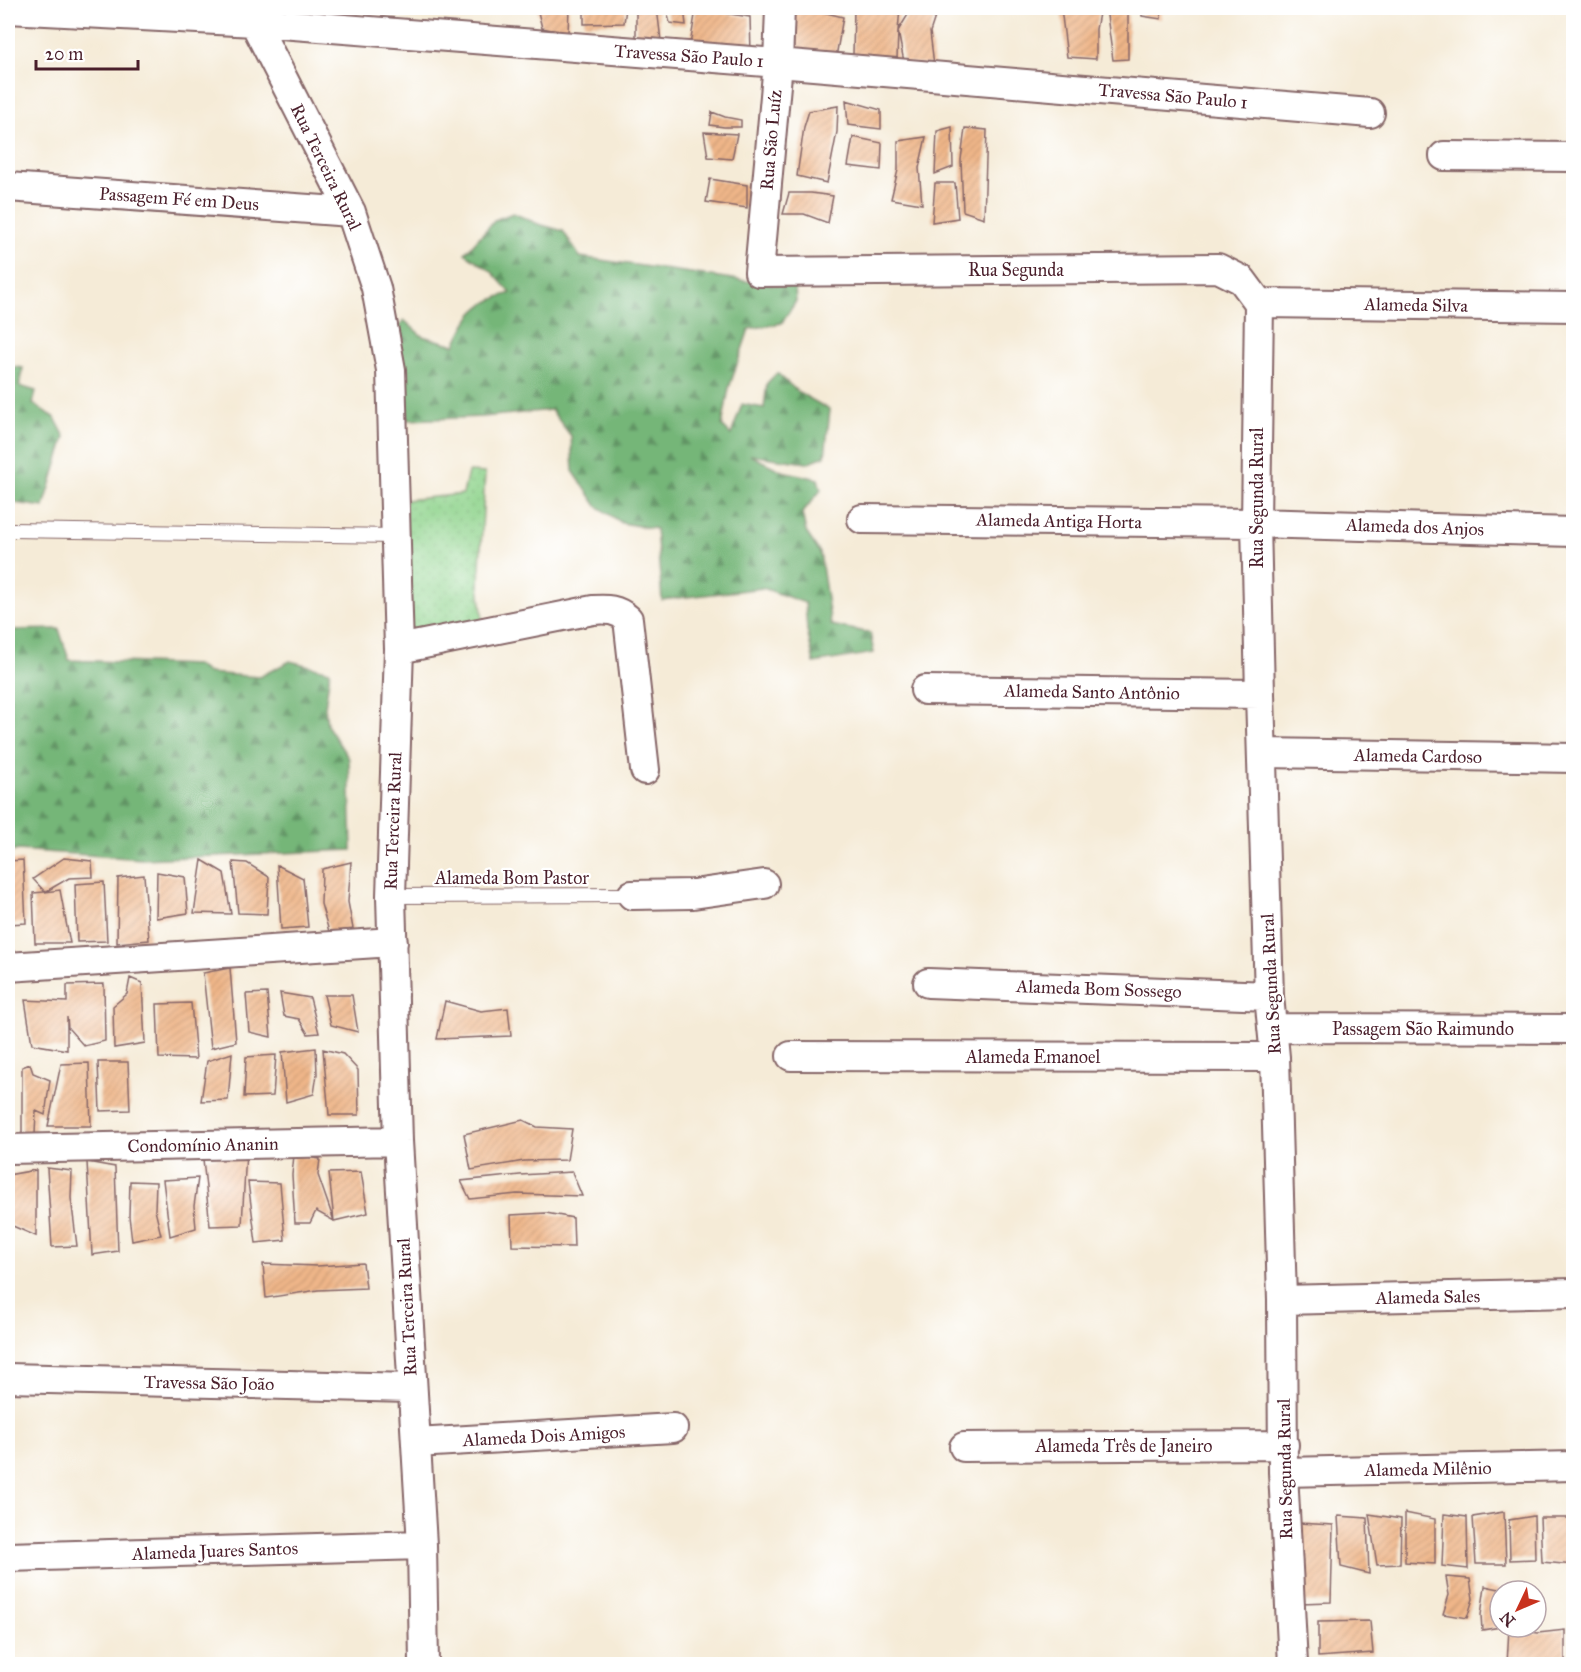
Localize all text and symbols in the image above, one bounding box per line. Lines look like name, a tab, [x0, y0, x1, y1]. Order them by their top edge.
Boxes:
scale bar	[36, 33, 138, 71]
street label: Travessa São Paulo 1	[614, 40, 764, 72]
text: 20 m	[45, 43, 83, 65]
street label: Travessa São Paulo 1	[1097, 79, 1249, 113]
street label: Rua São Luíz	[756, 89, 786, 191]
street label: Rua Terceira Rural	[286, 100, 366, 234]
street label: Passagem Fé em Deus	[98, 182, 260, 217]
street label: Rua Segunda	[968, 259, 1064, 282]
street label: Alameda Silva	[1363, 293, 1468, 317]
street label: Rua Segunda Rural	[1246, 427, 1269, 569]
street label: Alameda Antiga Horta	[975, 509, 1143, 534]
street label: Alameda dos Anjos	[1344, 514, 1485, 540]
street label: Alameda Santo Antônio	[1003, 679, 1180, 705]
street label: Alameda Cardoso	[1353, 744, 1482, 768]
street label: Rua Terceira Rural	[380, 751, 406, 890]
street label: Alameda Bom Pastor	[434, 867, 589, 889]
street label: Rua Segunda Rural	[1256, 913, 1287, 1055]
street label: Alameda Bom Sossego	[1015, 975, 1182, 1004]
street label: Passagem São Raimundo	[1332, 1018, 1514, 1041]
street label: Alameda Emanoel	[965, 1046, 1100, 1068]
street label: Condomínio Ananin	[127, 1133, 279, 1157]
street label: Rua Terceira Rural	[392, 1237, 422, 1377]
street label: Alameda Sales	[1375, 1285, 1480, 1309]
street label: Travessa São João	[144, 1371, 274, 1396]
street label: Rua Segunda Rural	[1273, 1398, 1298, 1540]
street label: Alameda Dois Amigos	[461, 1421, 626, 1452]
street label: Alameda Três de Janeiro	[1034, 1435, 1213, 1458]
street label: Alameda Milênio	[1363, 1457, 1492, 1481]
street label: Alameda Juares Santos	[131, 1537, 298, 1566]
north arrow	[1488, 1579, 1548, 1639]
text: N	[1496, 1607, 1519, 1631]

